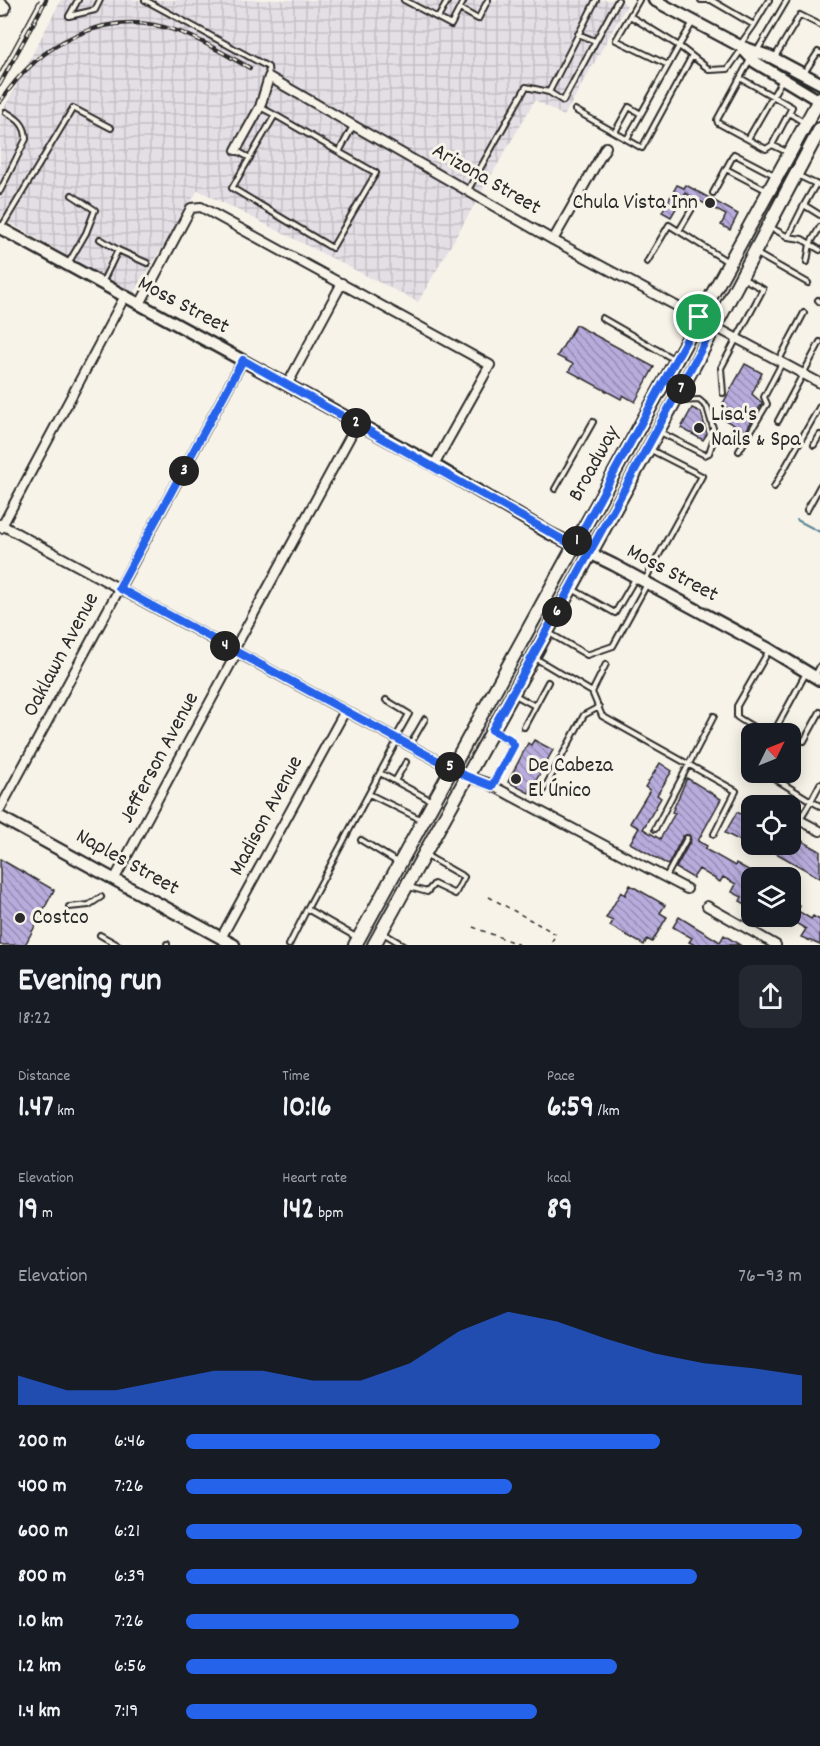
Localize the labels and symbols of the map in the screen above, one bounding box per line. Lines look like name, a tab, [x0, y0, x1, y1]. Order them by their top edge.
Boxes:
street label: Arizona Street	[426, 136, 546, 224]
place label: Chula Vista Inn	[572, 188, 698, 219]
marker: Chula Vista Inn	[703, 196, 717, 210]
street label: Moss Street	[132, 269, 234, 343]
pin	[673, 291, 724, 342]
pin: 7	[666, 374, 696, 404]
place label: Lisa's Nails & Spa	[711, 400, 801, 456]
pin: 2	[341, 408, 371, 438]
street label: Broadway	[561, 419, 629, 508]
marker: Lisa's Nails & Spa	[692, 421, 706, 435]
pin: 3	[169, 456, 199, 486]
pin: 1	[562, 526, 592, 556]
street label: Moss Street	[621, 537, 723, 611]
street label: Oaklawn Avenue	[16, 587, 108, 723]
pin: 6	[542, 597, 572, 627]
pin: 4	[210, 631, 240, 661]
street label: Jefferson Avenue	[112, 687, 208, 829]
north arrow	[741, 723, 801, 783]
street label: Madison Avenue	[222, 750, 312, 882]
place label: De Cabeza El Único	[528, 751, 614, 807]
pin: 5	[435, 752, 465, 782]
marker: De Cabeza El Único	[509, 772, 523, 786]
street label: Naples Street	[70, 822, 184, 904]
place label: Costco	[32, 903, 89, 934]
marker: Costco	[13, 911, 27, 925]

